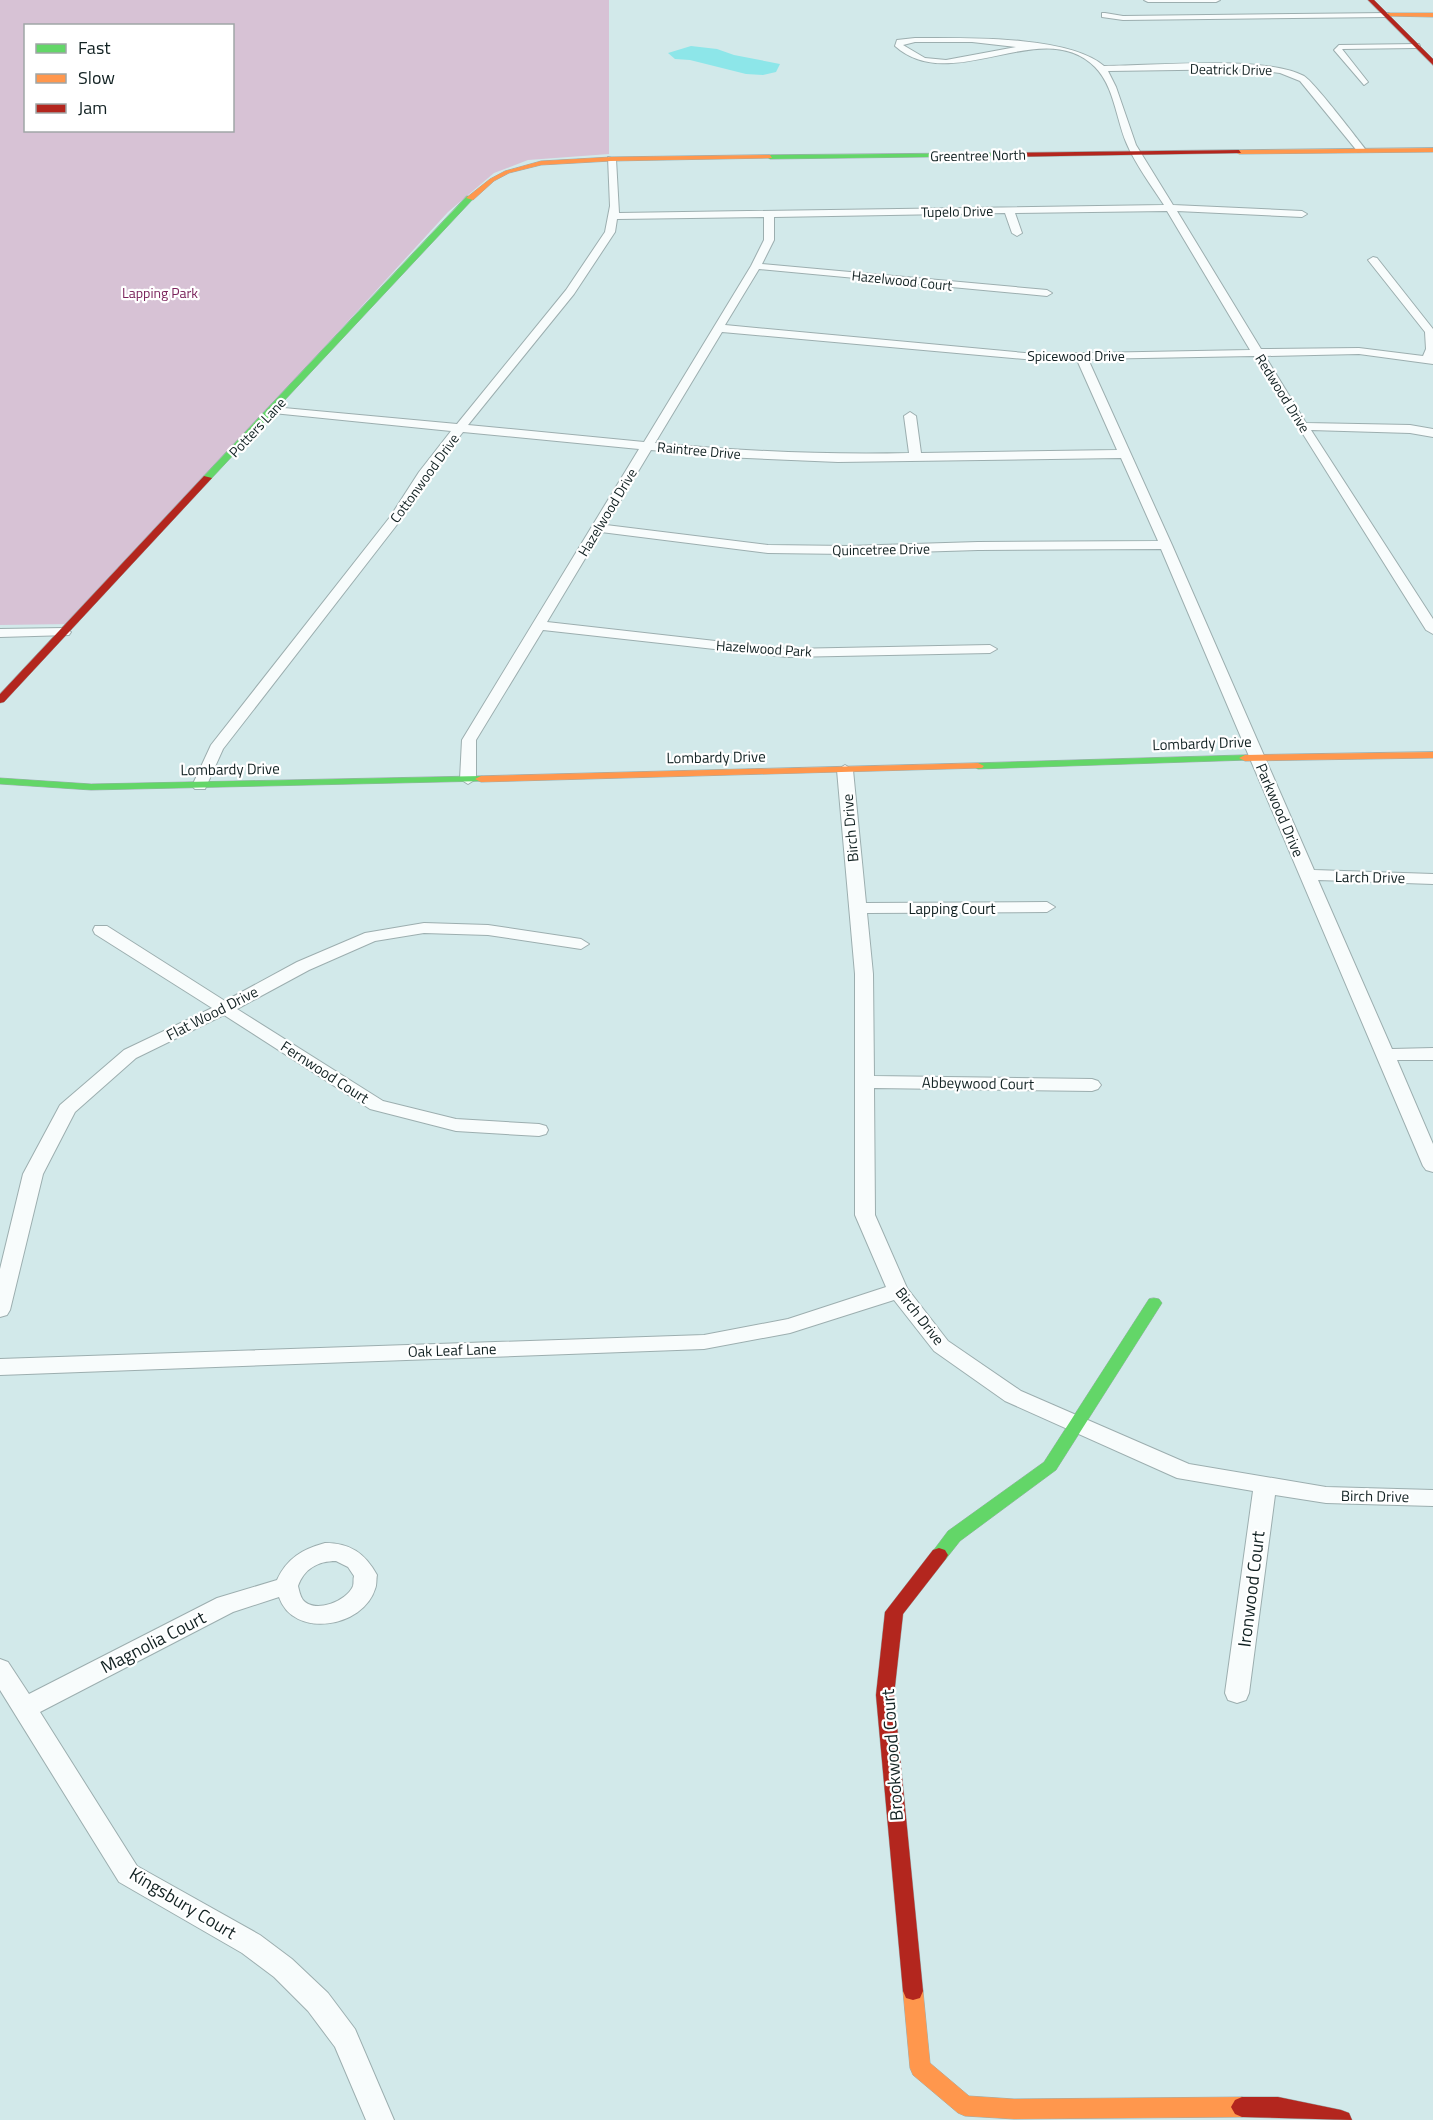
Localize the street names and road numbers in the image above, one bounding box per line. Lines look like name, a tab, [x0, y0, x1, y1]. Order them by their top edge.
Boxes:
street label: Deatrick Drive	[1190, 58, 1272, 80]
street label: Greentree North	[930, 144, 1026, 166]
street label: Tupelo Drive	[921, 200, 993, 222]
street label: Hazelwood Court	[851, 264, 953, 296]
street label: Spicewood Drive	[1027, 345, 1125, 366]
street label: Redwood Drive	[1250, 349, 1316, 437]
street label: Potters Lane	[224, 392, 290, 462]
street label: Cottonwood Drive	[384, 429, 464, 527]
street label: Raintree Drive	[656, 436, 742, 464]
street label: Hazelwood Drive	[572, 464, 642, 560]
street label: Quincetree Drive	[832, 538, 930, 560]
street label: Hazelwood Park	[716, 634, 813, 662]
street label: Lombardy Drive	[1152, 730, 1252, 756]
street label: Lombardy Drive	[666, 745, 766, 769]
street label: Lombardy Drive	[180, 757, 280, 781]
street label: Parkwood Drive	[1250, 760, 1310, 860]
street label: Birch Drive	[836, 793, 864, 863]
street label: Larch Drive	[1335, 865, 1405, 889]
street label: Lapping Court	[908, 897, 996, 920]
street label: Flat Wood Drive	[162, 980, 262, 1046]
street label: Fernwood Court	[276, 1035, 374, 1110]
street label: Abbeywood Court	[922, 1071, 1035, 1095]
street label: Birch Drive	[890, 1282, 950, 1350]
street label: Oak Leaf Lane	[407, 1337, 497, 1363]
street label: Birch Drive	[1341, 1484, 1409, 1508]
street label: Ironwood Court	[1230, 1529, 1272, 1649]
street label: Magnolia Court	[96, 1604, 211, 1680]
street label: Brookwood Court	[874, 1687, 910, 1822]
street label: Kingsbury Court	[124, 1860, 242, 1946]

